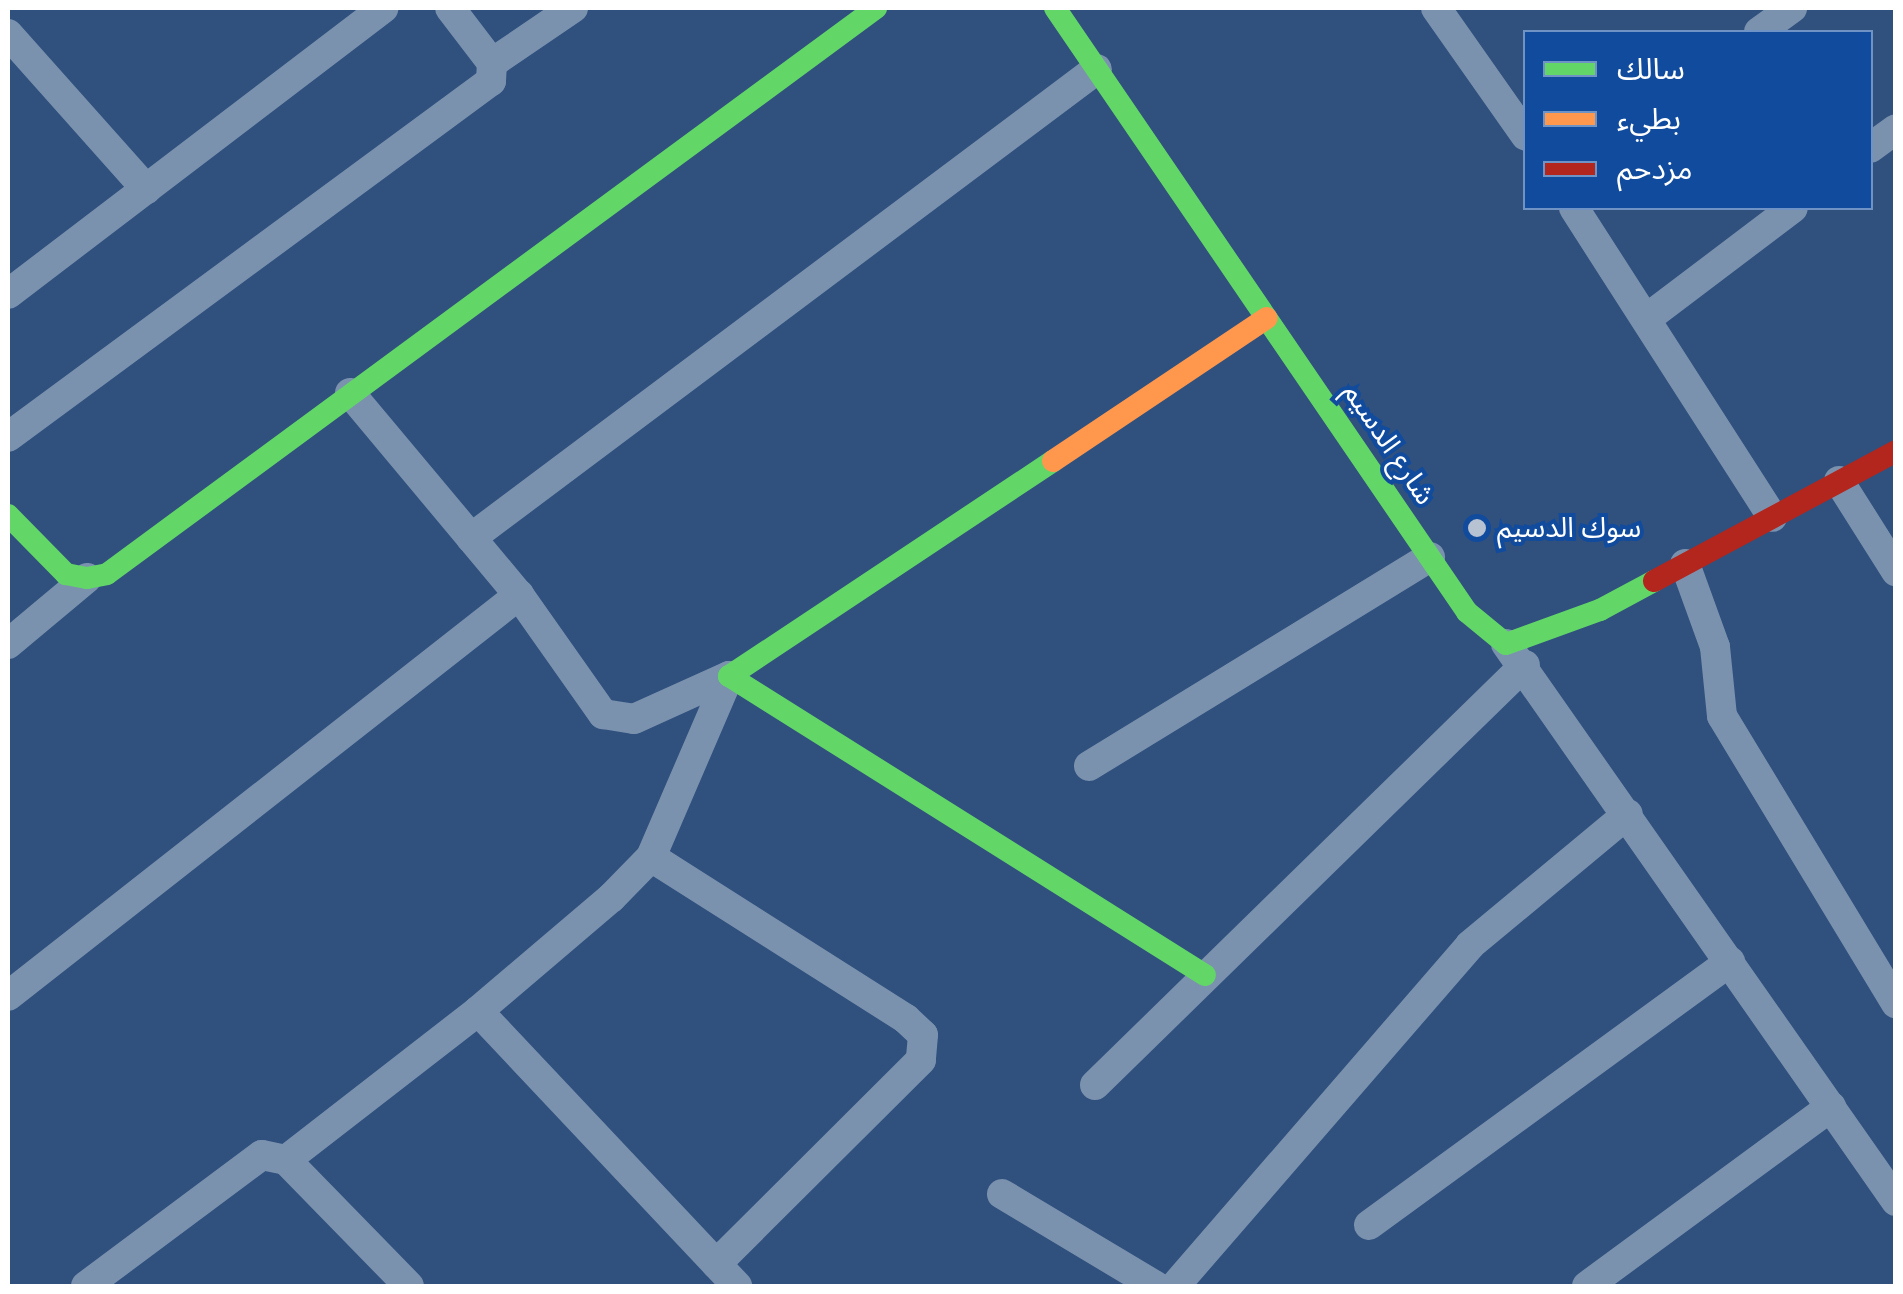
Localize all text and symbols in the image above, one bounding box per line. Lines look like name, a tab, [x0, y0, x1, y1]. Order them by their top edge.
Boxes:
legend	[1523, 30, 1873, 210]
text: سالك	[1617, 47, 1685, 90]
text: بطيء	[1617, 97, 1681, 140]
text: مزدحم	[1617, 147, 1693, 190]
street label: شارع الدسيم	[1336, 377, 1442, 511]
place label: سوك الدسيم	[1497, 511, 1641, 545]
marker: سوك الدسيم	[1466, 517, 1488, 539]

